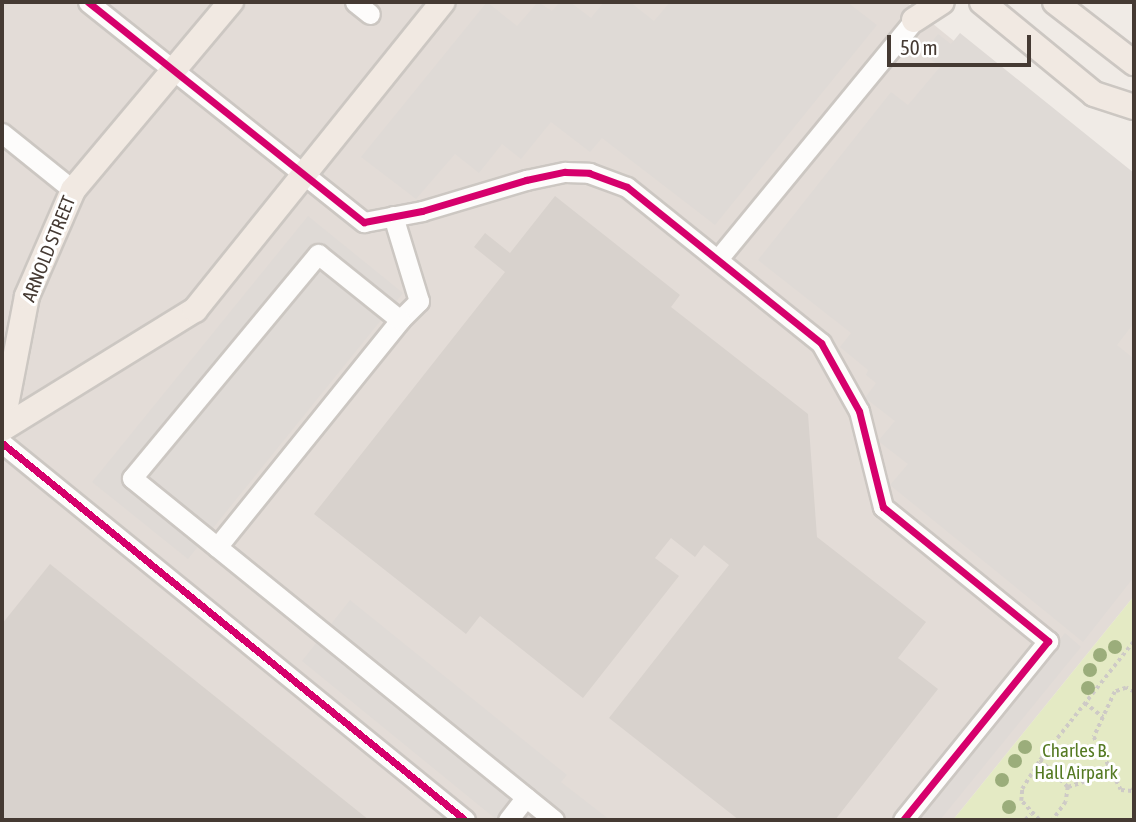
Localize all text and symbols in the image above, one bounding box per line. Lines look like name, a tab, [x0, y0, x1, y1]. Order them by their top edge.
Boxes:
scale bar	[891, 21, 1034, 65]
text: 50 m	[900, 35, 938, 59]
street label: ARNOLD STREET	[17, 193, 81, 305]
park label: Charles B. Hall Airpark	[1034, 740, 1118, 784]

